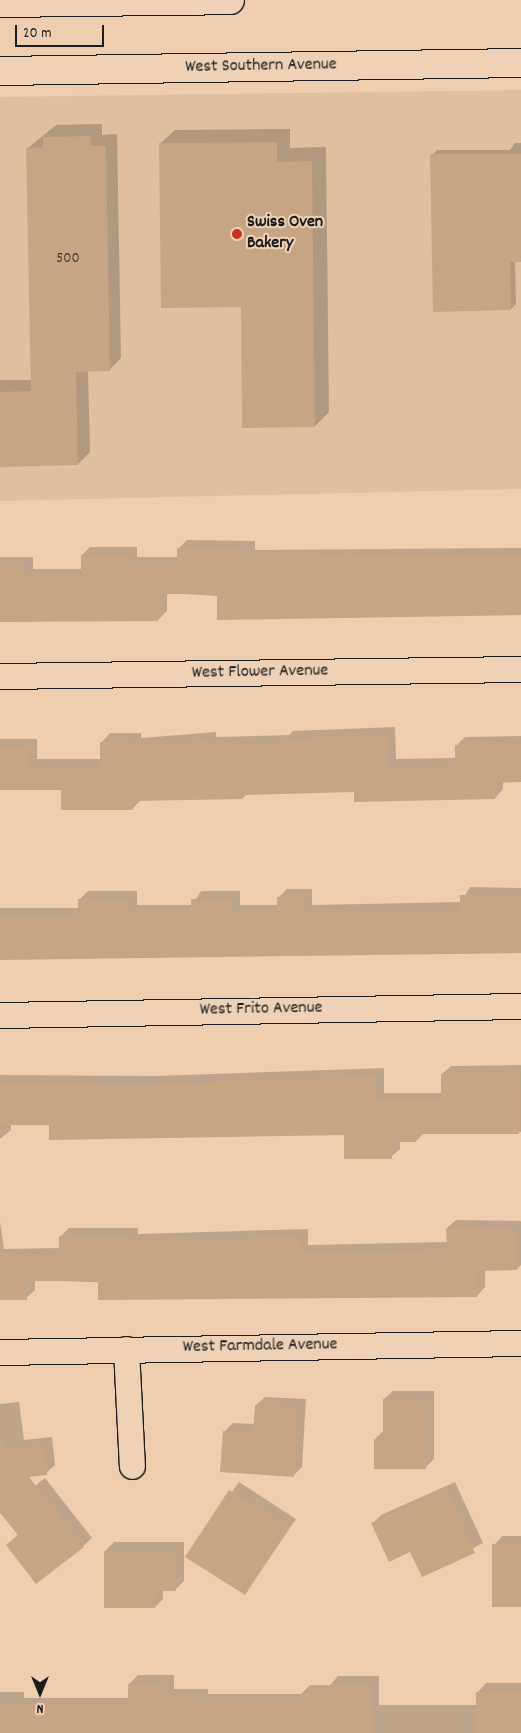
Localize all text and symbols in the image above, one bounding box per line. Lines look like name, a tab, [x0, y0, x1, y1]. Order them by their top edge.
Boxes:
scale bar	[18, 15, 106, 47]
text: 20 m	[23, 23, 51, 45]
street label: West Southern Avenue	[185, 55, 337, 79]
place label: Swiss Oven Bakery	[247, 213, 323, 255]
marker: Swiss Oven Bakery	[231, 228, 243, 240]
house number: 500	[56, 251, 80, 269]
street label: West Flower Avenue	[192, 661, 328, 685]
street label: West Frito Avenue	[200, 998, 322, 1022]
street label: West Farmdale Avenue	[183, 1335, 337, 1359]
north arrow	[15, 1668, 65, 1718]
text: N	[37, 1698, 43, 1718]

